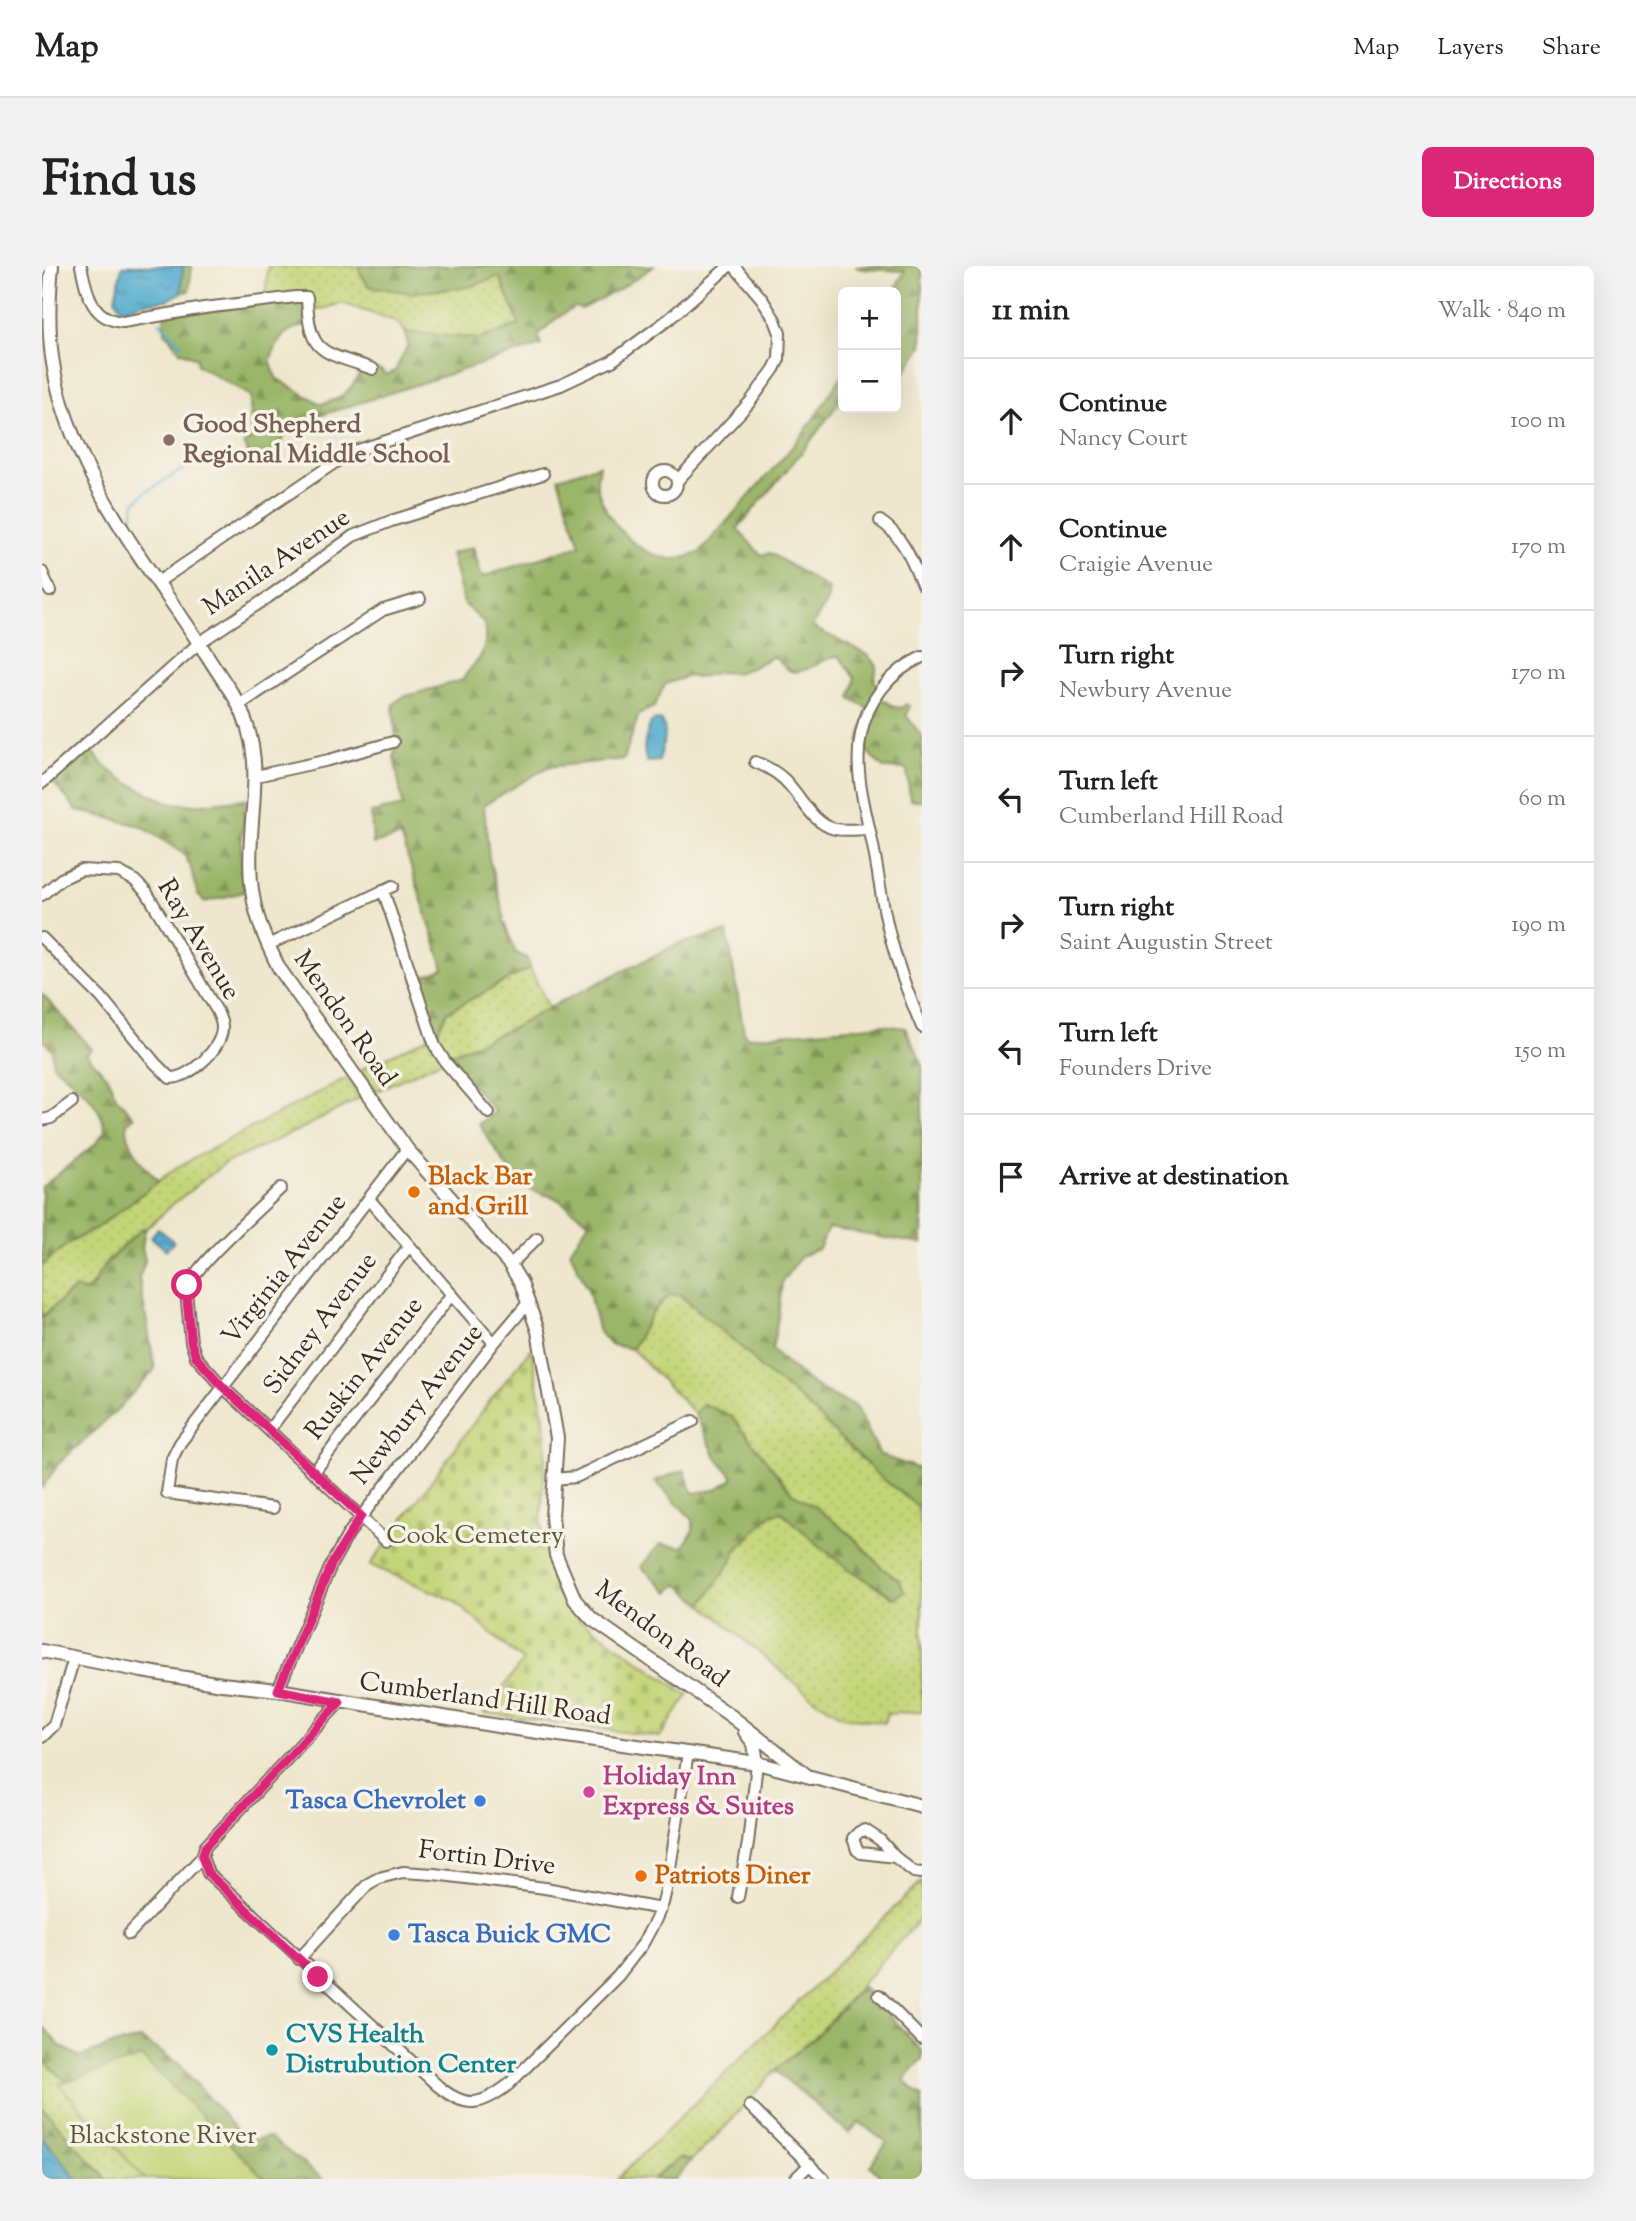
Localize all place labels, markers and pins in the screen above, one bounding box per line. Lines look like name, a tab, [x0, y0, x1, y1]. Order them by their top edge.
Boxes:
place label: Good Shepherd Regional Middle School	[183, 407, 451, 474]
marker: Good Shepherd Regional Middle School	[161, 432, 177, 448]
place label: Black Bar and Grill	[428, 1159, 532, 1226]
marker: Black Bar and Grill	[406, 1184, 422, 1200]
place label: Holiday Inn Express & Suites	[603, 1759, 794, 1826]
place label: Tasca Chevrolet	[286, 1783, 466, 1820]
marker: Holiday Inn Express & Suites	[581, 1784, 597, 1800]
marker: Tasca Chevrolet	[472, 1793, 488, 1809]
place label: Patriots Diner	[655, 1858, 811, 1895]
marker: Patriots Diner	[633, 1868, 649, 1884]
place label: Tasca Buick GMC	[408, 1917, 611, 1954]
marker: Tasca Buick GMC	[386, 1927, 402, 1943]
place label: CVS Health Distrubution Center	[286, 2017, 516, 2084]
marker: CVS Health Distrubution Center	[264, 2042, 280, 2058]

